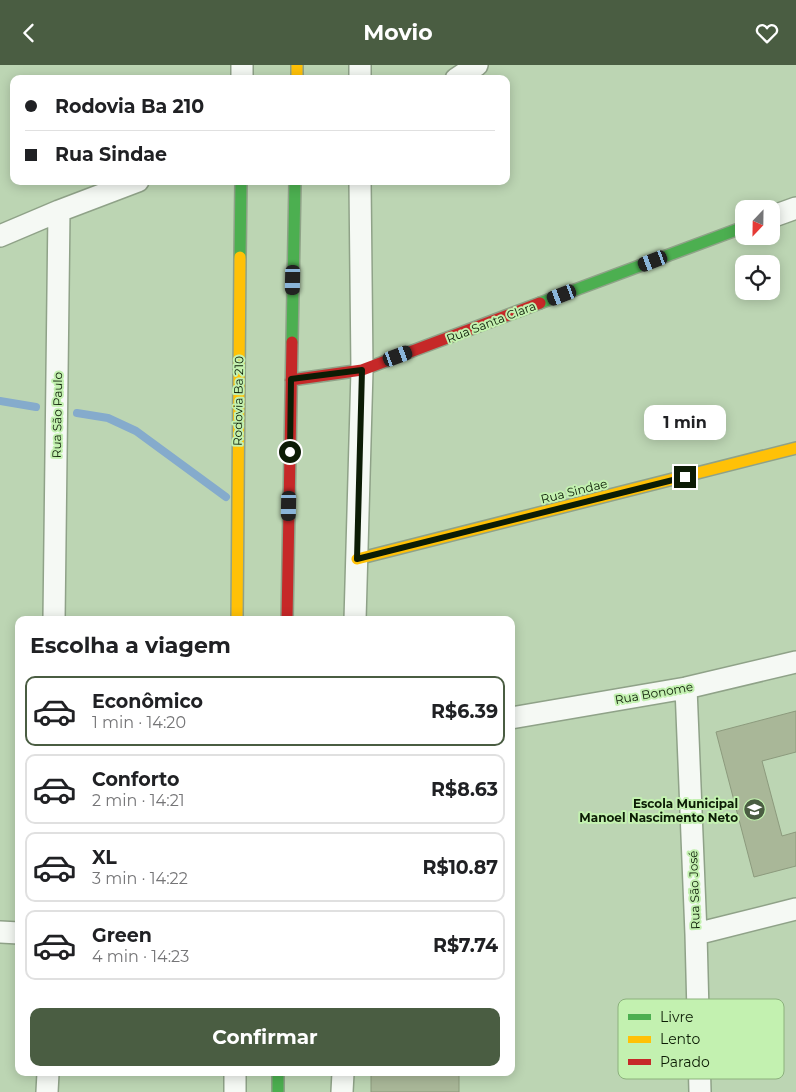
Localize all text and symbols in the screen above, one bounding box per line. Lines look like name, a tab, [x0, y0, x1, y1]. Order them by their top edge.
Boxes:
icon: back	[15, 19, 43, 47]
text: Movio	[363, 19, 433, 46]
icon: heart	[753, 19, 781, 47]
text: Rodovia Ba 210	[55, 95, 204, 118]
text: Rua Sindae	[55, 143, 167, 166]
north arrow	[735, 200, 780, 245]
map controls	[735, 200, 780, 300]
car	[636, 249, 669, 273]
button: locate	[735, 255, 780, 300]
car	[285, 265, 300, 295]
car	[545, 283, 578, 307]
street label: Rua Santa Clara	[444, 298, 538, 346]
car	[381, 344, 414, 368]
street label: Rodovia Ba 210	[230, 356, 246, 446]
street label: Rua São Paulo	[49, 372, 65, 458]
callout: 1 min	[644, 405, 726, 439]
text: 1 min	[663, 413, 707, 432]
route start	[279, 441, 301, 463]
route end	[674, 466, 696, 488]
street label: Rua Sindae	[539, 475, 609, 507]
car	[281, 491, 296, 521]
text: Escolha a viagem	[30, 632, 231, 659]
street label: Rua Bonome	[614, 679, 694, 707]
icon: car	[32, 689, 77, 734]
text: Econômico	[92, 690, 203, 713]
text: R$6.39	[431, 700, 498, 723]
text: 1 min · 14:20	[92, 713, 186, 732]
icon: car	[32, 767, 77, 812]
text: Conforto	[92, 768, 180, 791]
text: R$8.63	[431, 778, 498, 801]
text: 2 min · 14:21	[92, 791, 185, 810]
place label: Escola Municipal Manoel Nascimento Neto	[579, 796, 738, 825]
school or university icon: Escola Municipal Manoel Nascimento Neto	[742, 798, 766, 822]
icon: car	[32, 845, 77, 890]
text: XL	[92, 846, 117, 869]
street label: Rua São José	[685, 850, 703, 930]
text: R$10.87	[423, 856, 498, 879]
text: 3 min · 14:22	[92, 869, 188, 888]
icon: car	[32, 923, 77, 968]
text: Green	[92, 924, 152, 947]
text: R$7.74	[433, 934, 498, 957]
text: 4 min · 14:23	[92, 947, 189, 966]
legend	[618, 999, 784, 1079]
button: Confirmar	[30, 1008, 500, 1066]
text: Livre	[660, 1008, 694, 1026]
text: Lento	[660, 1030, 700, 1048]
text: Parado	[660, 1053, 710, 1071]

